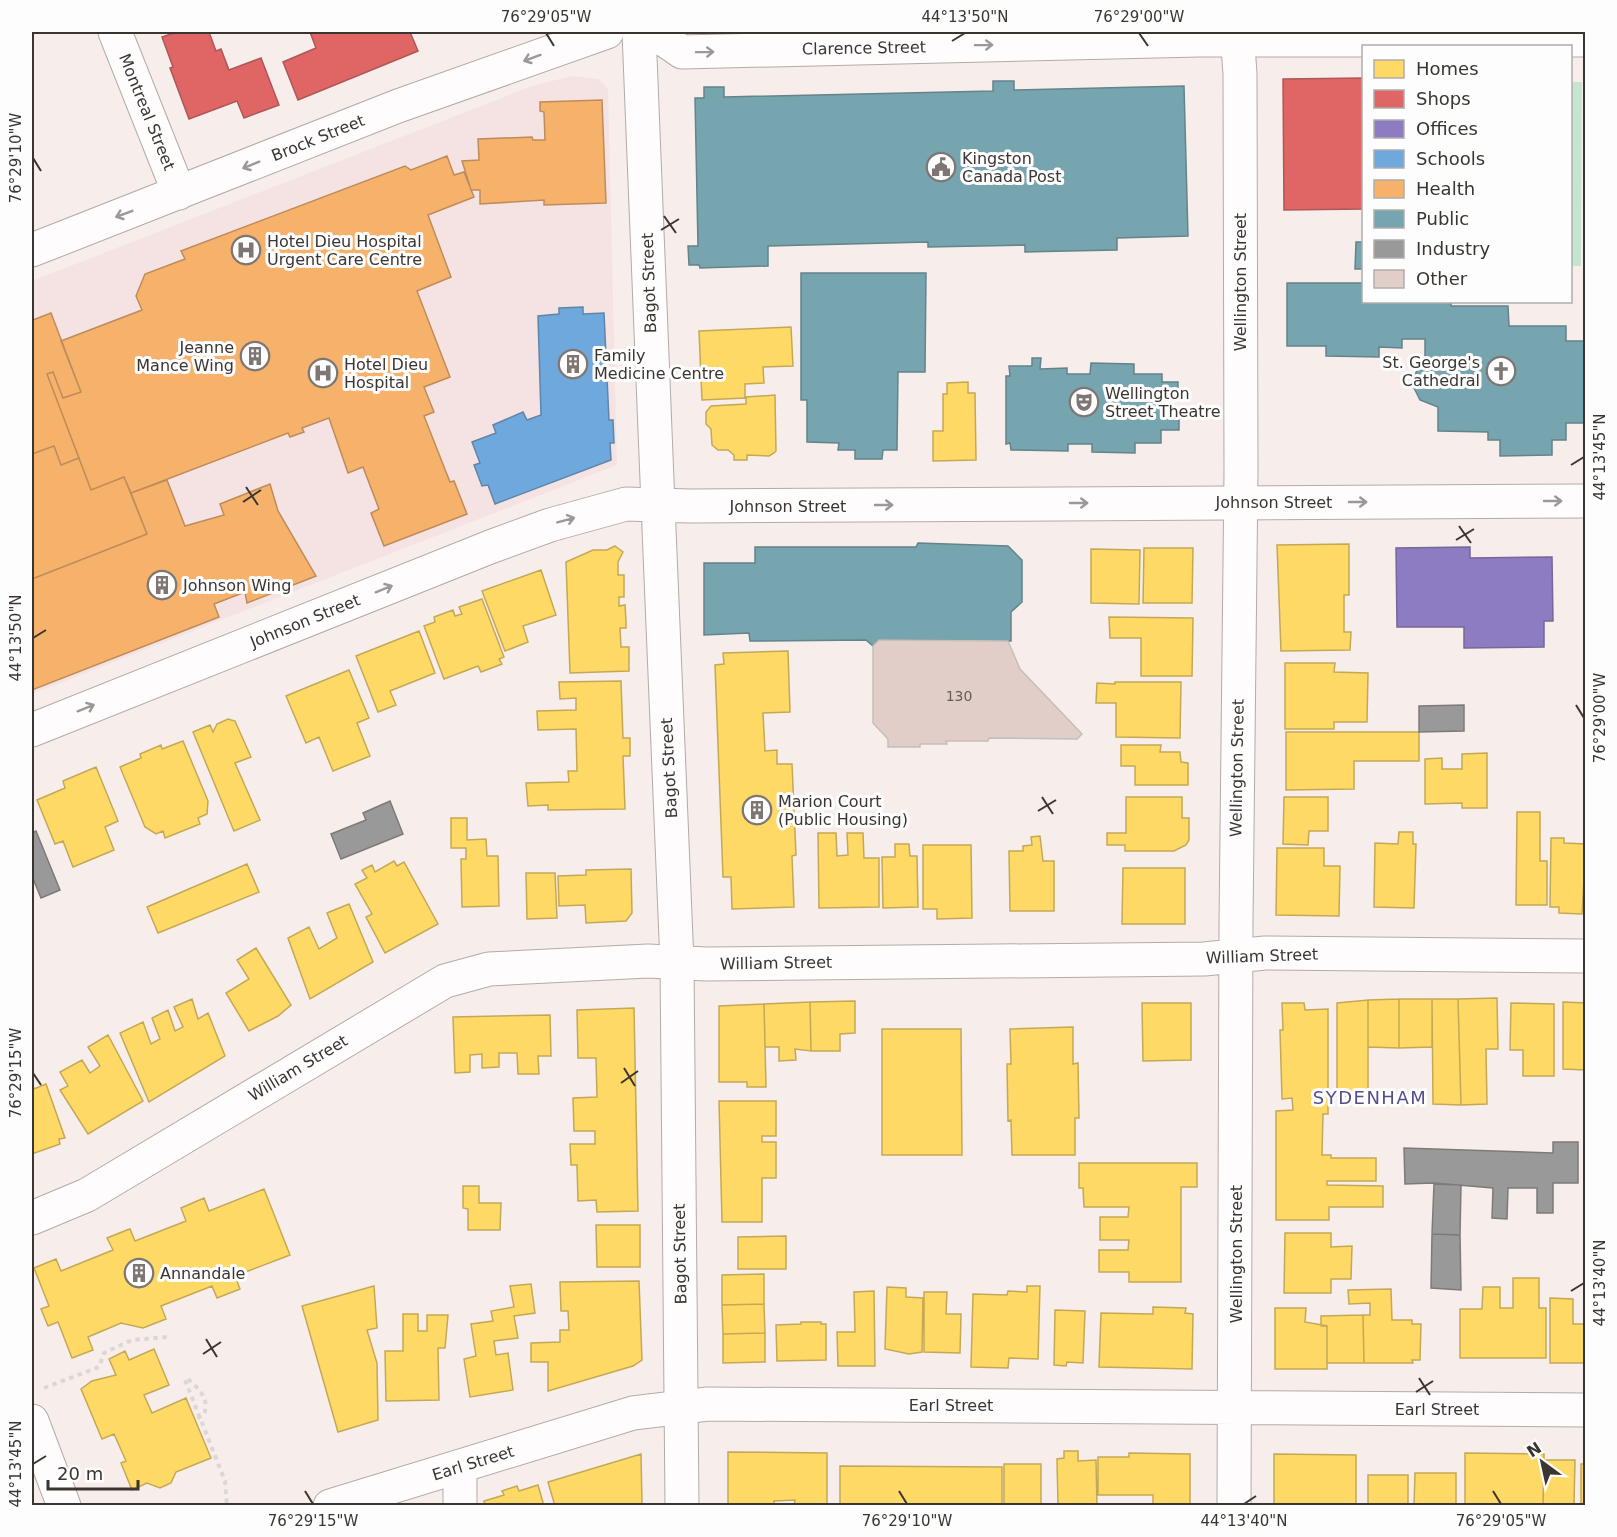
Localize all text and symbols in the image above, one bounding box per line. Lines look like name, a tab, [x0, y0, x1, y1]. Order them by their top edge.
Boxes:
text: 76°29'05"W	[501, 8, 591, 26]
text: 44°13'50"N	[921, 8, 1009, 26]
text: 76°29'00"W	[1094, 8, 1184, 26]
street label: Clarence Street	[802, 37, 926, 59]
one-way arrow	[973, 39, 993, 50]
legend	[1362, 45, 1572, 303]
one-way arrow	[694, 46, 714, 58]
street label: Montreal Street	[115, 51, 179, 173]
one-way arrow	[523, 53, 542, 64]
text: Homes	[1416, 58, 1479, 79]
text: Shops	[1416, 88, 1471, 109]
street label: Brock Street	[269, 111, 367, 165]
text: 76°29'10"W	[7, 113, 25, 203]
text: Offices	[1416, 118, 1478, 139]
text: Schools	[1416, 148, 1485, 169]
place label: Kingston Canada Post	[962, 149, 1061, 186]
public building icon: Kingston Canada Post	[925, 151, 957, 183]
one-way arrow	[243, 160, 261, 171]
text: Health	[1416, 178, 1475, 199]
text: Public	[1416, 208, 1469, 229]
one-way arrow	[116, 210, 134, 221]
street label: Wellington Street	[1231, 213, 1250, 351]
place label: Hotel Dieu Hospital Urgent Care Centre	[267, 232, 422, 269]
street label: Bagot Street	[638, 232, 660, 334]
hospital icon: Hotel Dieu Hospital Urgent Care Centre	[230, 234, 262, 266]
text: Industry	[1416, 238, 1490, 259]
text: Other	[1416, 268, 1468, 289]
place label: Jeanne Mance Wing	[136, 338, 234, 375]
building icon: Jeanne Mance Wing	[239, 340, 271, 372]
place label: Family Medicine Centre	[594, 346, 724, 383]
building icon: Family Medicine Centre	[557, 348, 589, 380]
place label: St. George's Cathedral	[1382, 353, 1480, 390]
place label: Hotel Dieu Hospital	[344, 355, 428, 392]
church icon: St. George's Cathedral	[1485, 355, 1517, 387]
hospital icon: Hotel Dieu Hospital	[307, 357, 339, 389]
place label: Wellington Street Theatre	[1105, 384, 1221, 421]
theatre icon: Wellington Street Theatre	[1068, 386, 1100, 418]
text: 44°13'45"N	[1591, 413, 1609, 501]
street label: Johnson Street	[1215, 493, 1332, 512]
one-way arrow	[1543, 495, 1563, 507]
one-way arrow	[1348, 496, 1368, 508]
street label: Johnson Street	[729, 497, 846, 516]
one-way arrow	[1069, 497, 1089, 509]
one-way arrow	[874, 499, 894, 511]
one-way arrow	[556, 514, 575, 525]
building icon: Johnson Wing	[146, 569, 178, 601]
place label: Johnson Wing	[182, 576, 291, 595]
one-way arrow	[374, 583, 393, 594]
street label: Johnson Street	[246, 590, 363, 652]
text: 44°13'50"N	[7, 594, 25, 682]
text: 76°29'00"W	[1591, 673, 1609, 763]
house number: 130	[946, 688, 972, 704]
street label: Wellington Street	[1226, 699, 1248, 837]
one-way arrow	[76, 702, 95, 713]
street label: Bagot Street	[657, 717, 681, 819]
place label: Marion Court (Public Housing)	[778, 792, 908, 829]
building icon: Marion Court (Public Housing)	[741, 794, 773, 826]
street label: William Street	[1206, 945, 1318, 967]
street label: William Street	[720, 953, 832, 973]
text: 76°29'15"W	[7, 1028, 25, 1118]
street label: William Street	[245, 1031, 351, 1105]
district label: SYDENHAM	[1313, 1087, 1427, 1108]
street label: Wellington Street	[1227, 1185, 1246, 1323]
street label: Bagot Street	[670, 1203, 690, 1305]
text: 44°13'40"N	[1591, 1239, 1609, 1327]
building icon: Annandale	[123, 1257, 155, 1289]
place label: Annandale	[160, 1264, 245, 1283]
street label: Earl Street	[909, 1396, 993, 1415]
street label: Earl Street	[1395, 1400, 1479, 1419]
text: 44°13'45"N	[7, 1420, 25, 1508]
north arrow	[1512, 1432, 1572, 1492]
text: N	[1523, 1438, 1545, 1461]
street label: Earl Street	[430, 1442, 516, 1484]
scale bar	[48, 1453, 138, 1491]
text: 20 m	[57, 1463, 103, 1484]
text: 76°29'15"W	[268, 1512, 358, 1530]
text: 76°29'10"W	[862, 1512, 952, 1530]
text: 44°13'40"N	[1200, 1512, 1288, 1530]
text: 76°29'05"W	[1456, 1512, 1546, 1530]

